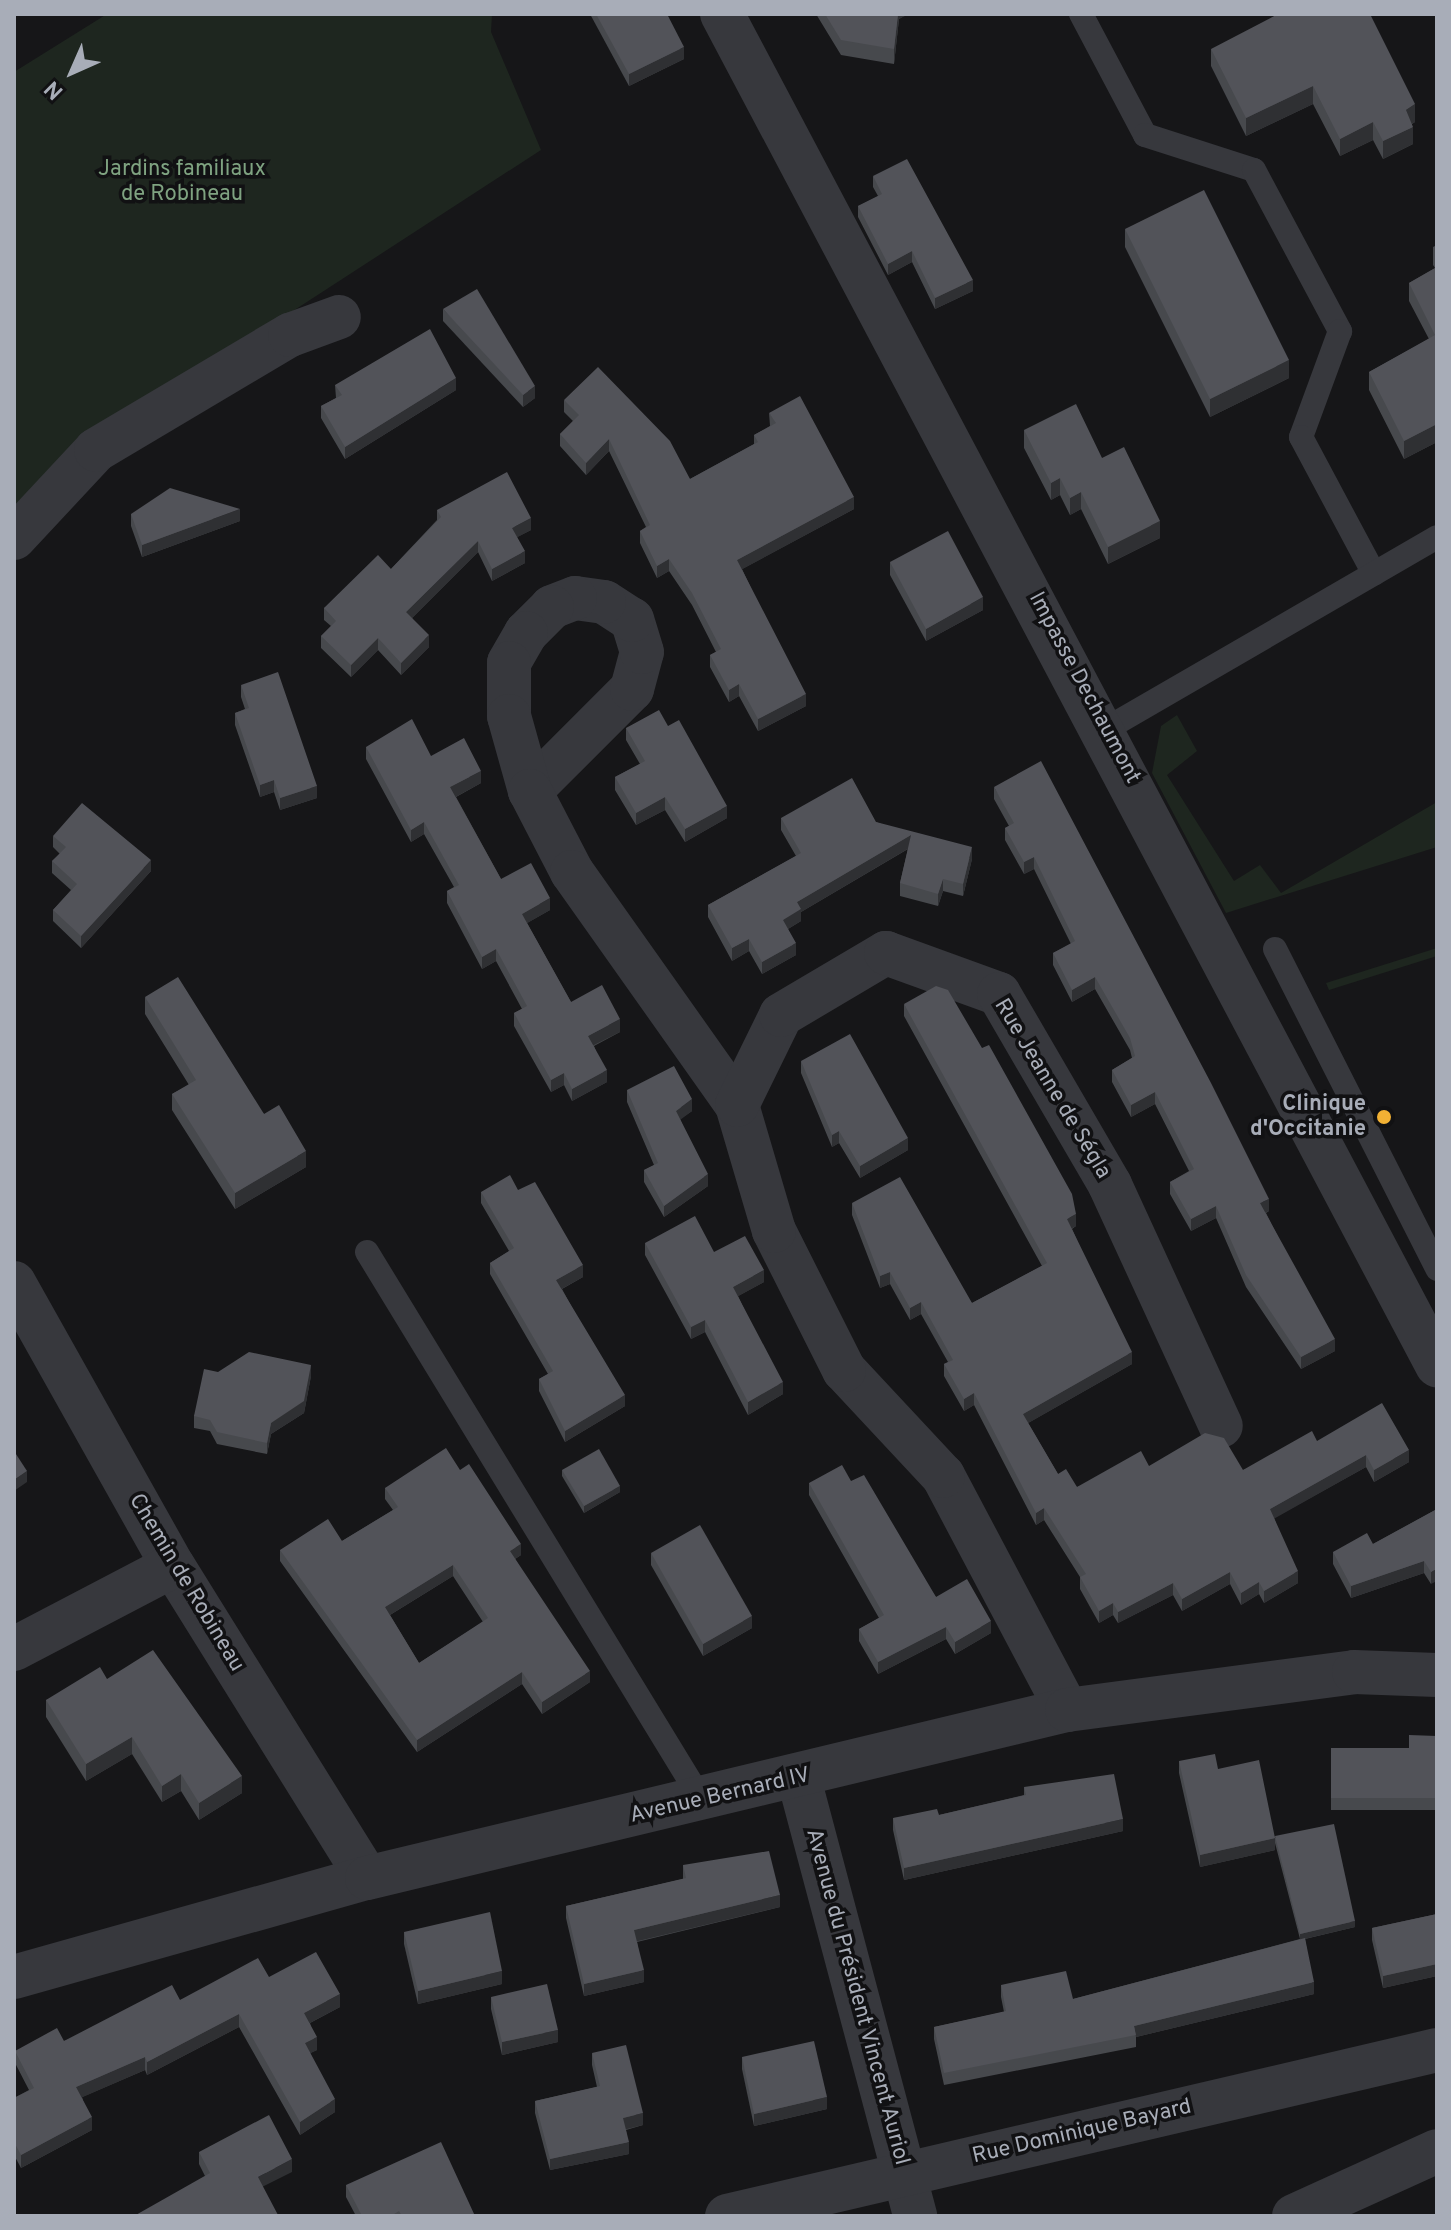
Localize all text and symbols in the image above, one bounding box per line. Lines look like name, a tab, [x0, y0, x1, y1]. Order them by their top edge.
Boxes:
north arrow	[32, 32, 112, 112]
text: N	[40, 74, 70, 104]
park label: Jardins familiaux de Robineau	[98, 156, 266, 208]
street label: Impasse Dechaumont	[1022, 588, 1146, 788]
street label: Rue Jeanne de Ségla	[988, 994, 1116, 1184]
place label: Clinique d'Occitanie	[1250, 1091, 1366, 1142]
marker: Clinique d'Occitanie	[1373, 1106, 1395, 1128]
street label: Chemin de Robineau	[122, 1489, 250, 1677]
street label: Avenue Bernard IV	[627, 1762, 813, 1830]
street label: Avenue du Président Vincent Auriol	[799, 1825, 915, 2169]
street label: Rue Dominique Bayard	[970, 2094, 1194, 2170]

